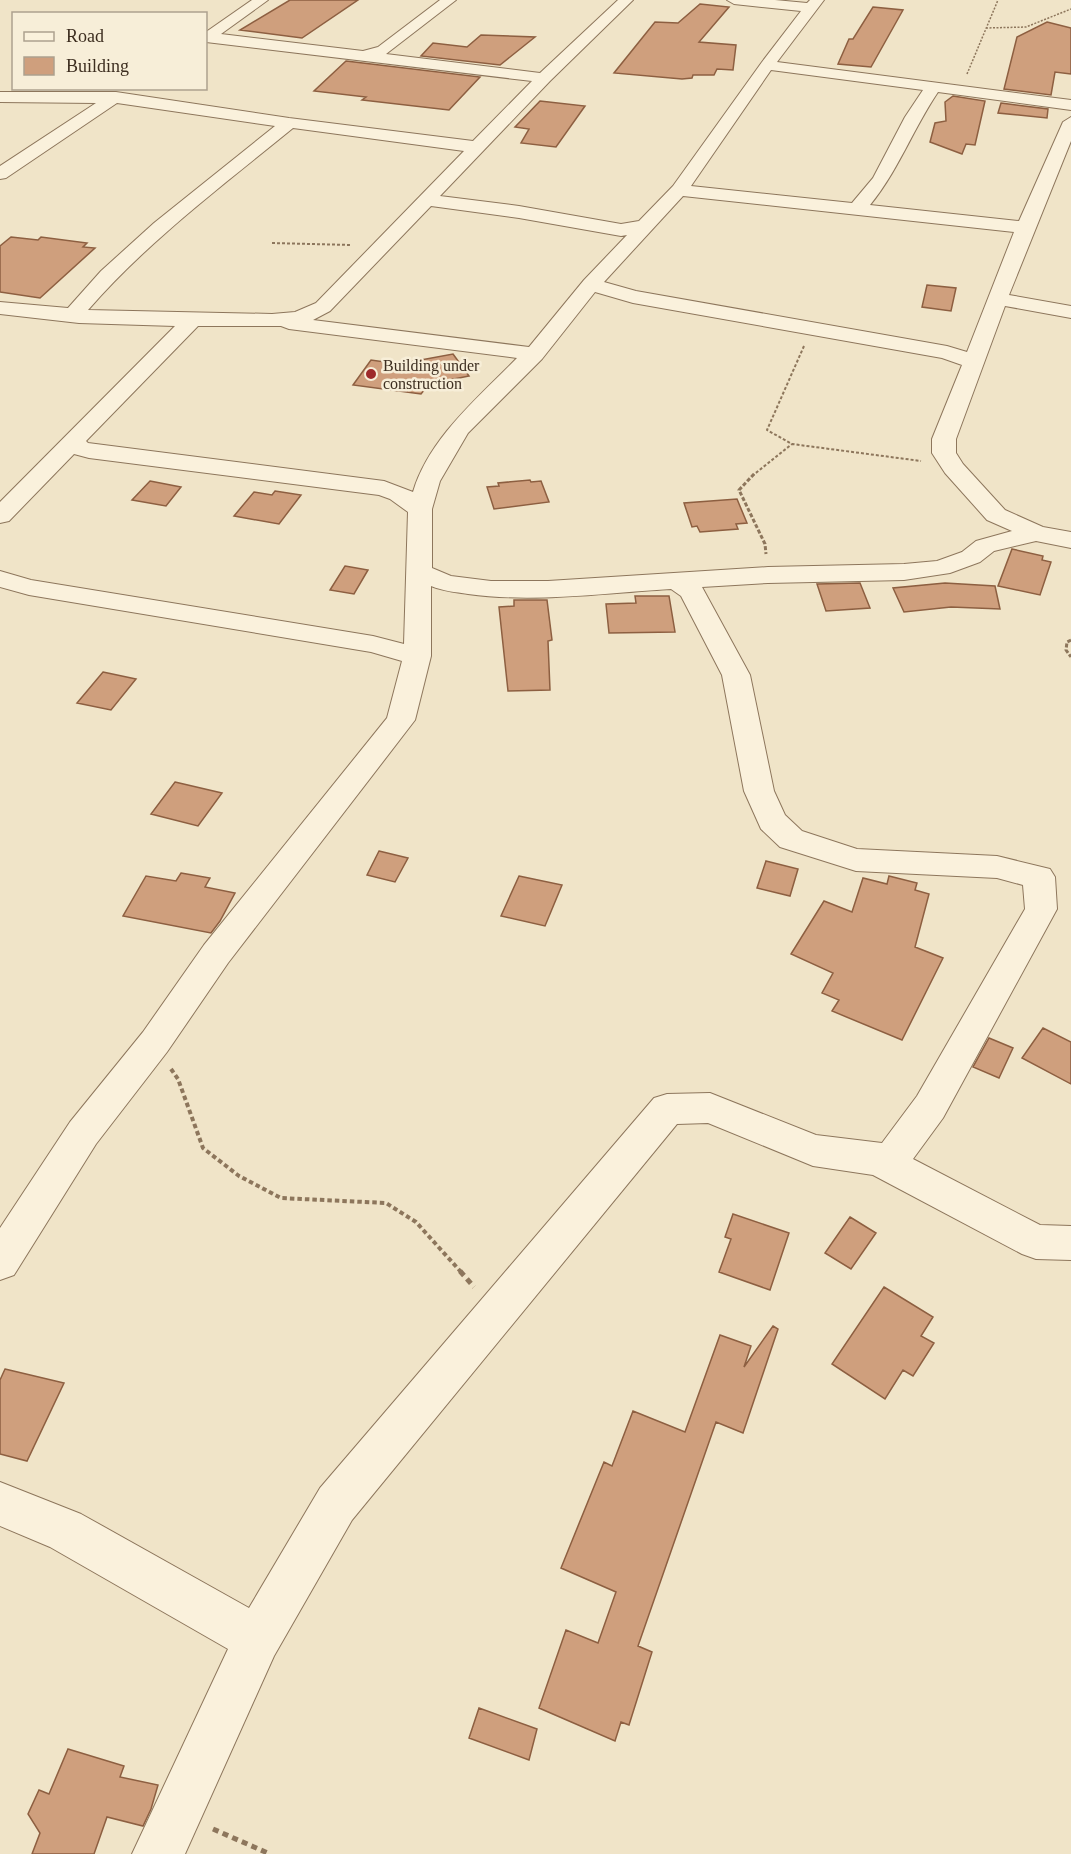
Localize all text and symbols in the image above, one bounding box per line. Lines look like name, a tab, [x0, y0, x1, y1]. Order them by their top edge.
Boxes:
legend	[12, 12, 207, 90]
text: Road	[66, 26, 104, 46]
text: Building	[66, 56, 129, 76]
place label: Building under construction	[383, 357, 480, 392]
marker: Building under construction	[364, 367, 378, 381]

